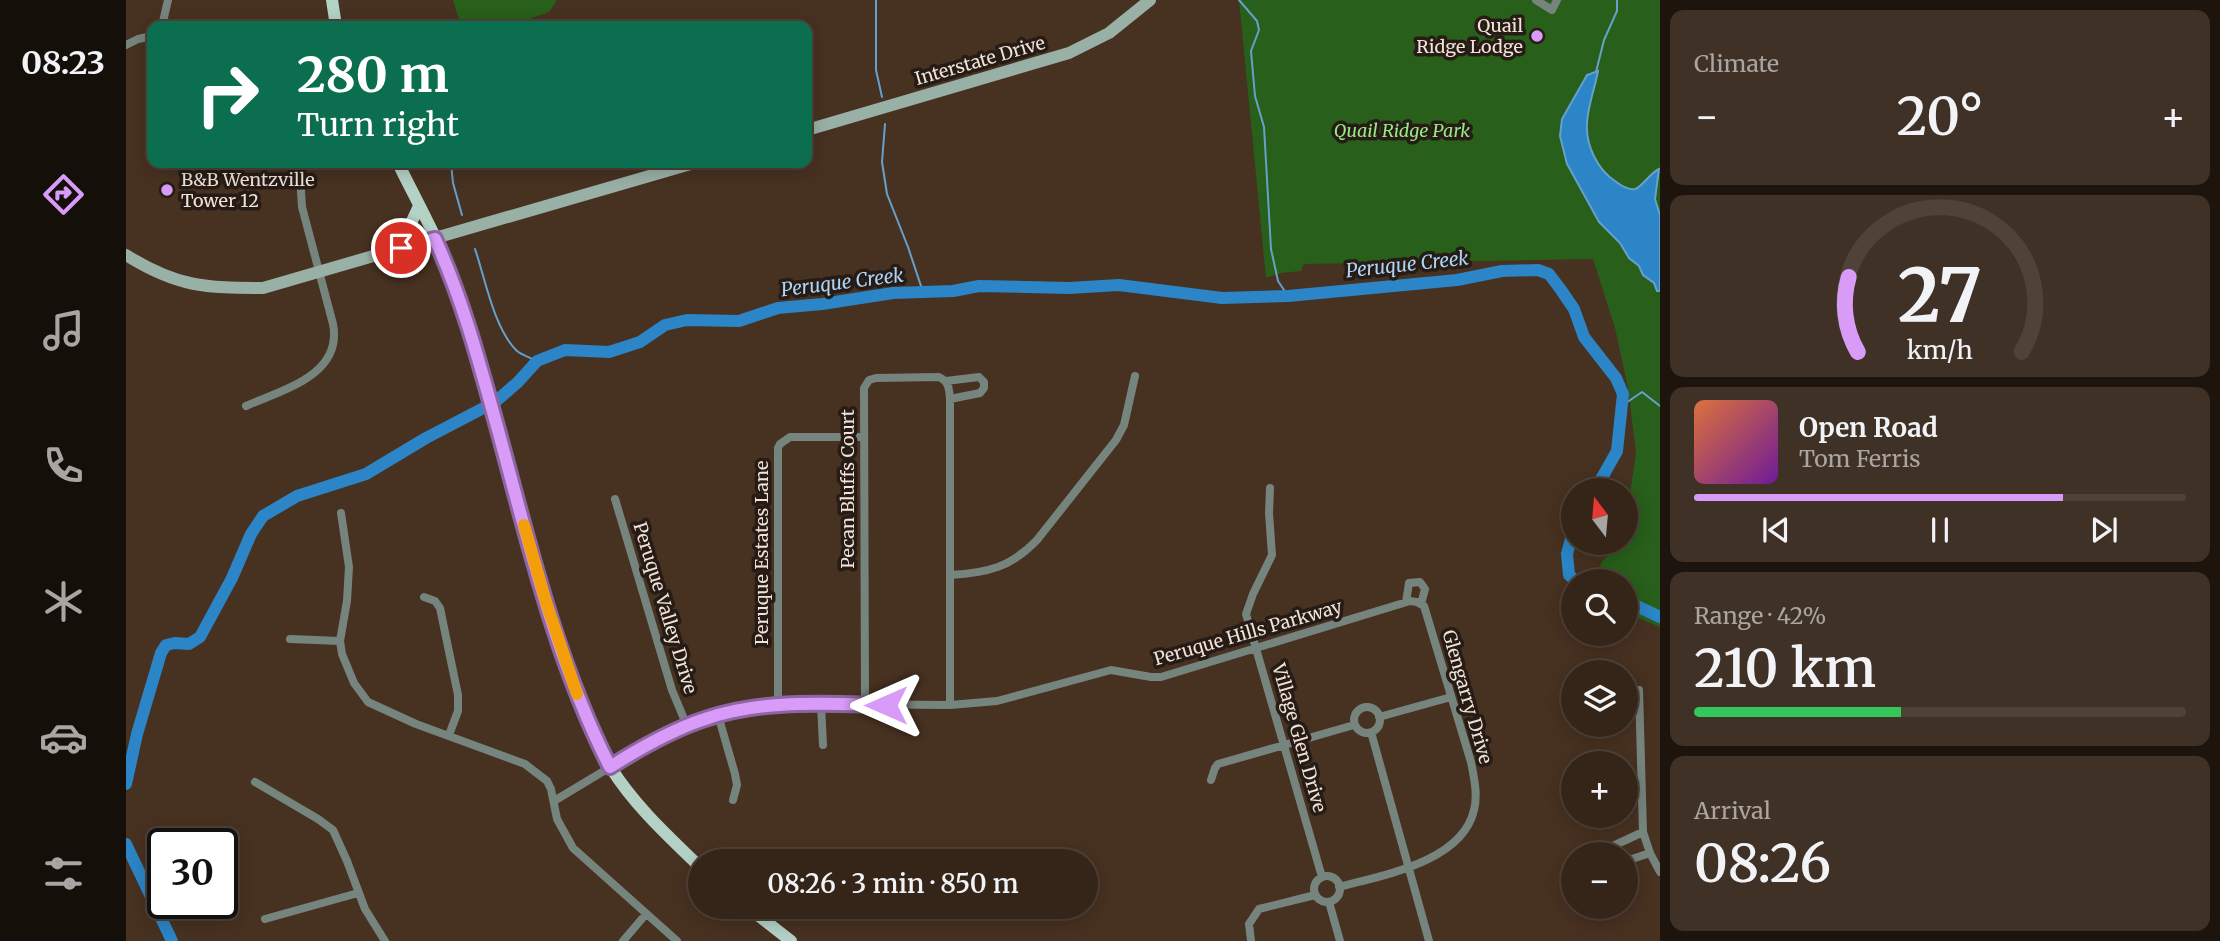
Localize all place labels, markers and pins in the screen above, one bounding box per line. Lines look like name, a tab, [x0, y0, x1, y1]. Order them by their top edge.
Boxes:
place label: Quail Ridge Lodge	[1416, 14, 1523, 58]
marker: Quail Ridge Lodge	[1529, 28, 1545, 44]
place label: B&B Wentzville Tower 12	[181, 168, 315, 212]
marker: B&B Wentzville Tower 12	[159, 182, 175, 198]
pin	[371, 218, 431, 278]

